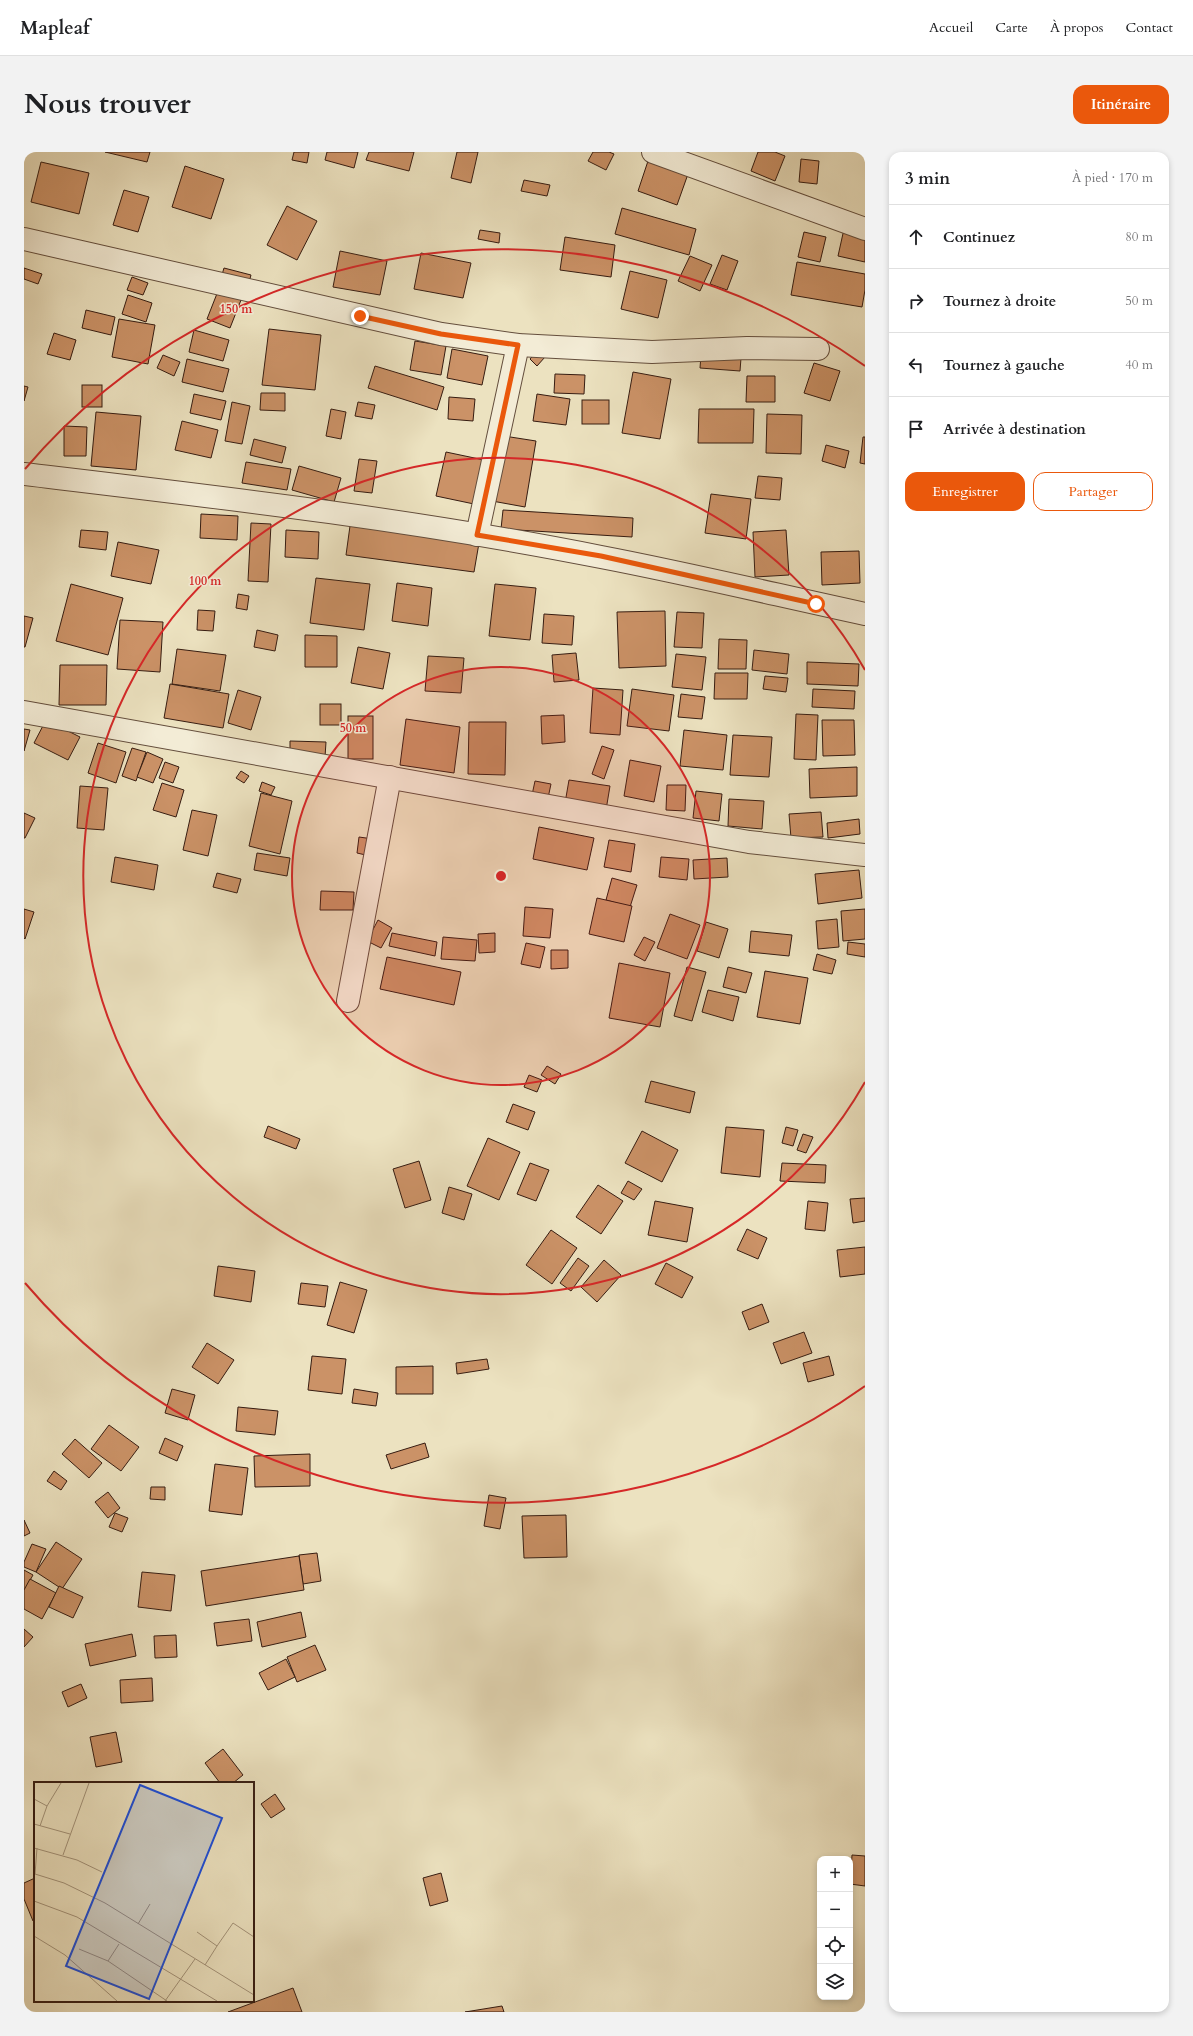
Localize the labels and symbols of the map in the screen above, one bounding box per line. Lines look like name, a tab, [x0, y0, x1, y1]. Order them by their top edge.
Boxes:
text: 150 m	[220, 301, 253, 317]
route end	[351, 307, 369, 325]
text: 100 m	[189, 573, 222, 589]
route start	[807, 595, 825, 613]
text: 50 m	[340, 720, 367, 736]
centre of rings	[494, 869, 508, 883]
inset map	[34, 1782, 254, 2002]

